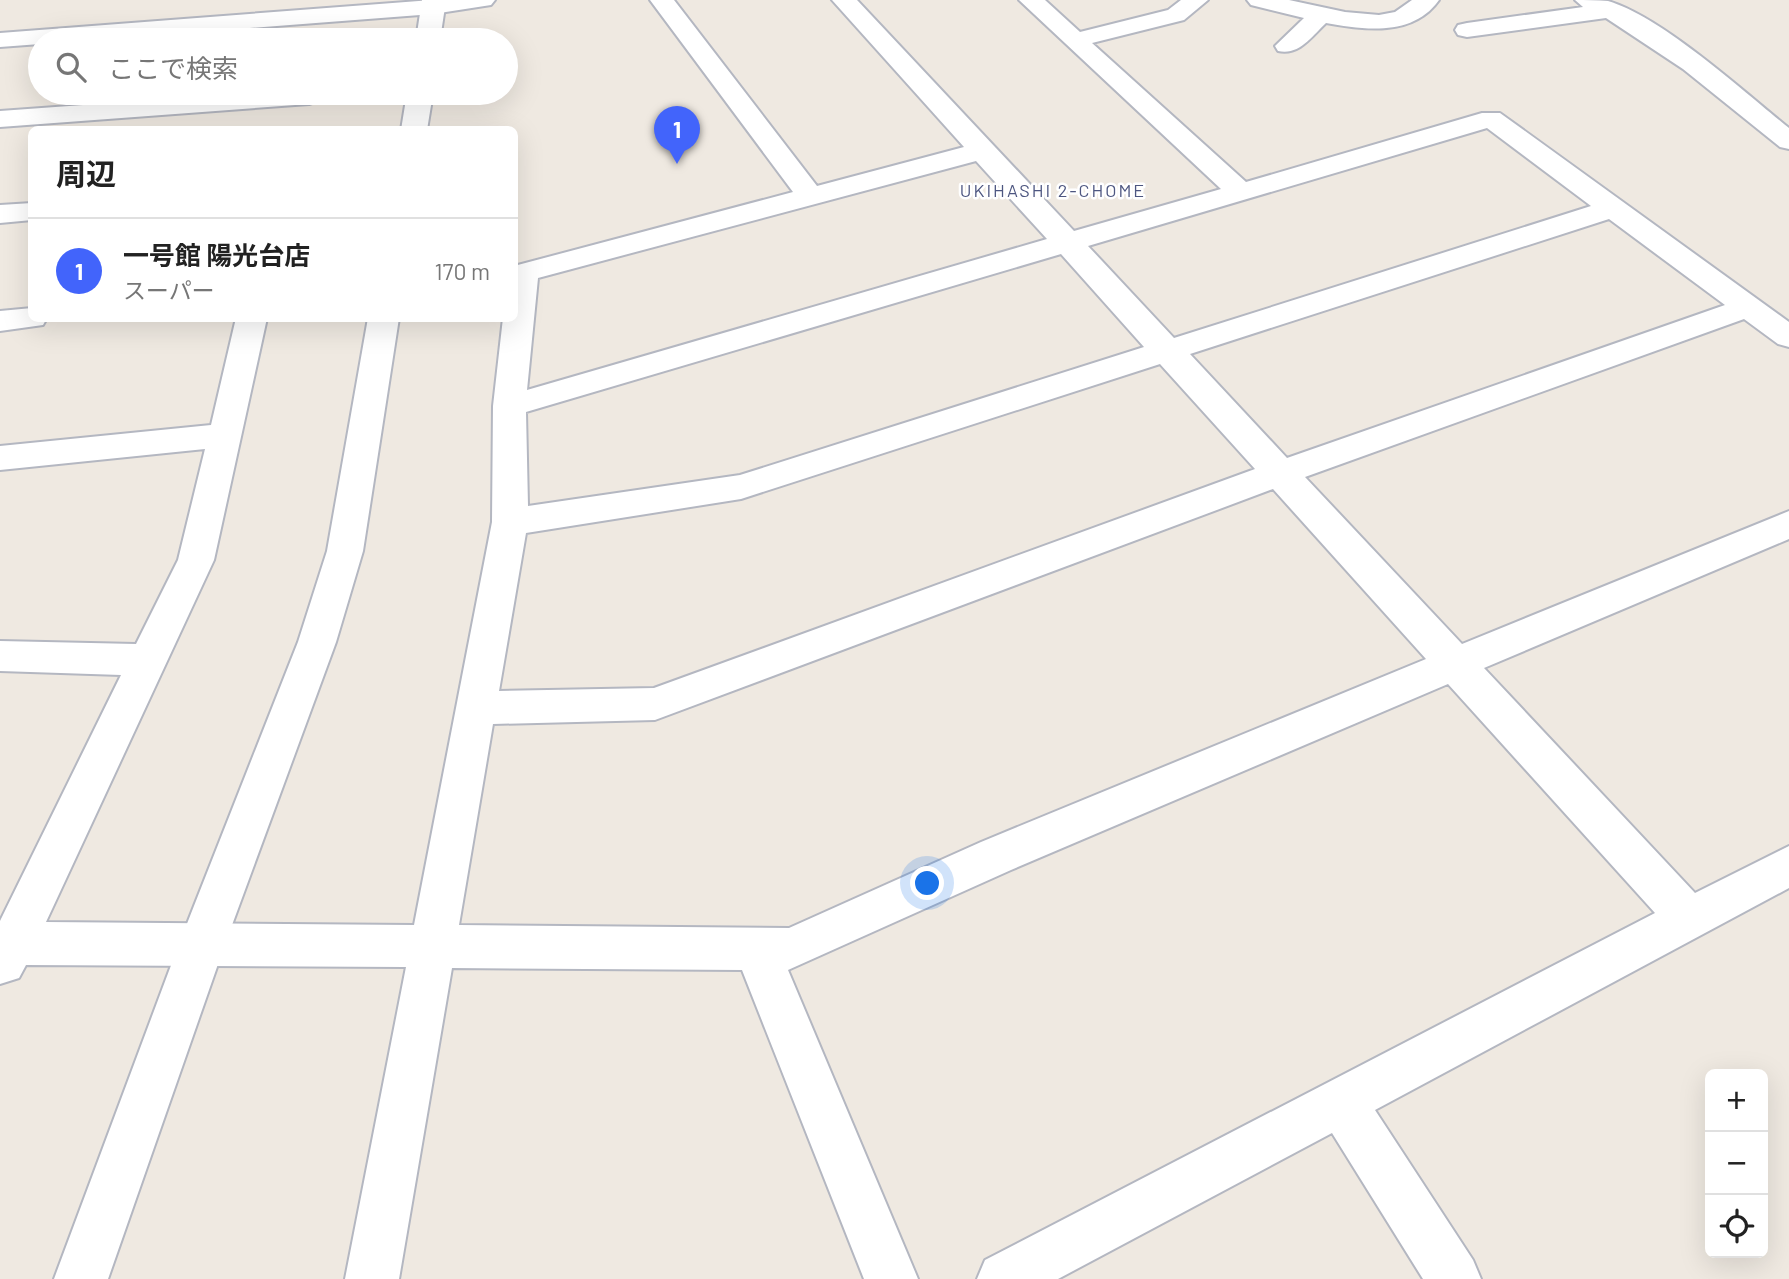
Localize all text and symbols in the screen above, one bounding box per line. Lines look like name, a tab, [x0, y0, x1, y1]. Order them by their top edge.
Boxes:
search box	[28, 28, 518, 105]
icon: search	[52, 48, 90, 86]
text: ここで検索	[108, 52, 238, 83]
pin: 1	[654, 106, 700, 164]
text: 周辺	[56, 155, 116, 191]
district label: UKIHASHI 2-CHOME	[960, 179, 1146, 201]
text: 一号館 陽光台店	[123, 239, 310, 270]
text: 1	[75, 257, 83, 285]
text: 170 m	[434, 257, 490, 285]
text: スーパー	[123, 276, 215, 304]
your location	[910, 866, 944, 900]
map controls	[1705, 1069, 1768, 1258]
button: +	[1705, 1069, 1768, 1132]
button: −	[1705, 1132, 1768, 1195]
button: locate	[1705, 1195, 1768, 1258]

